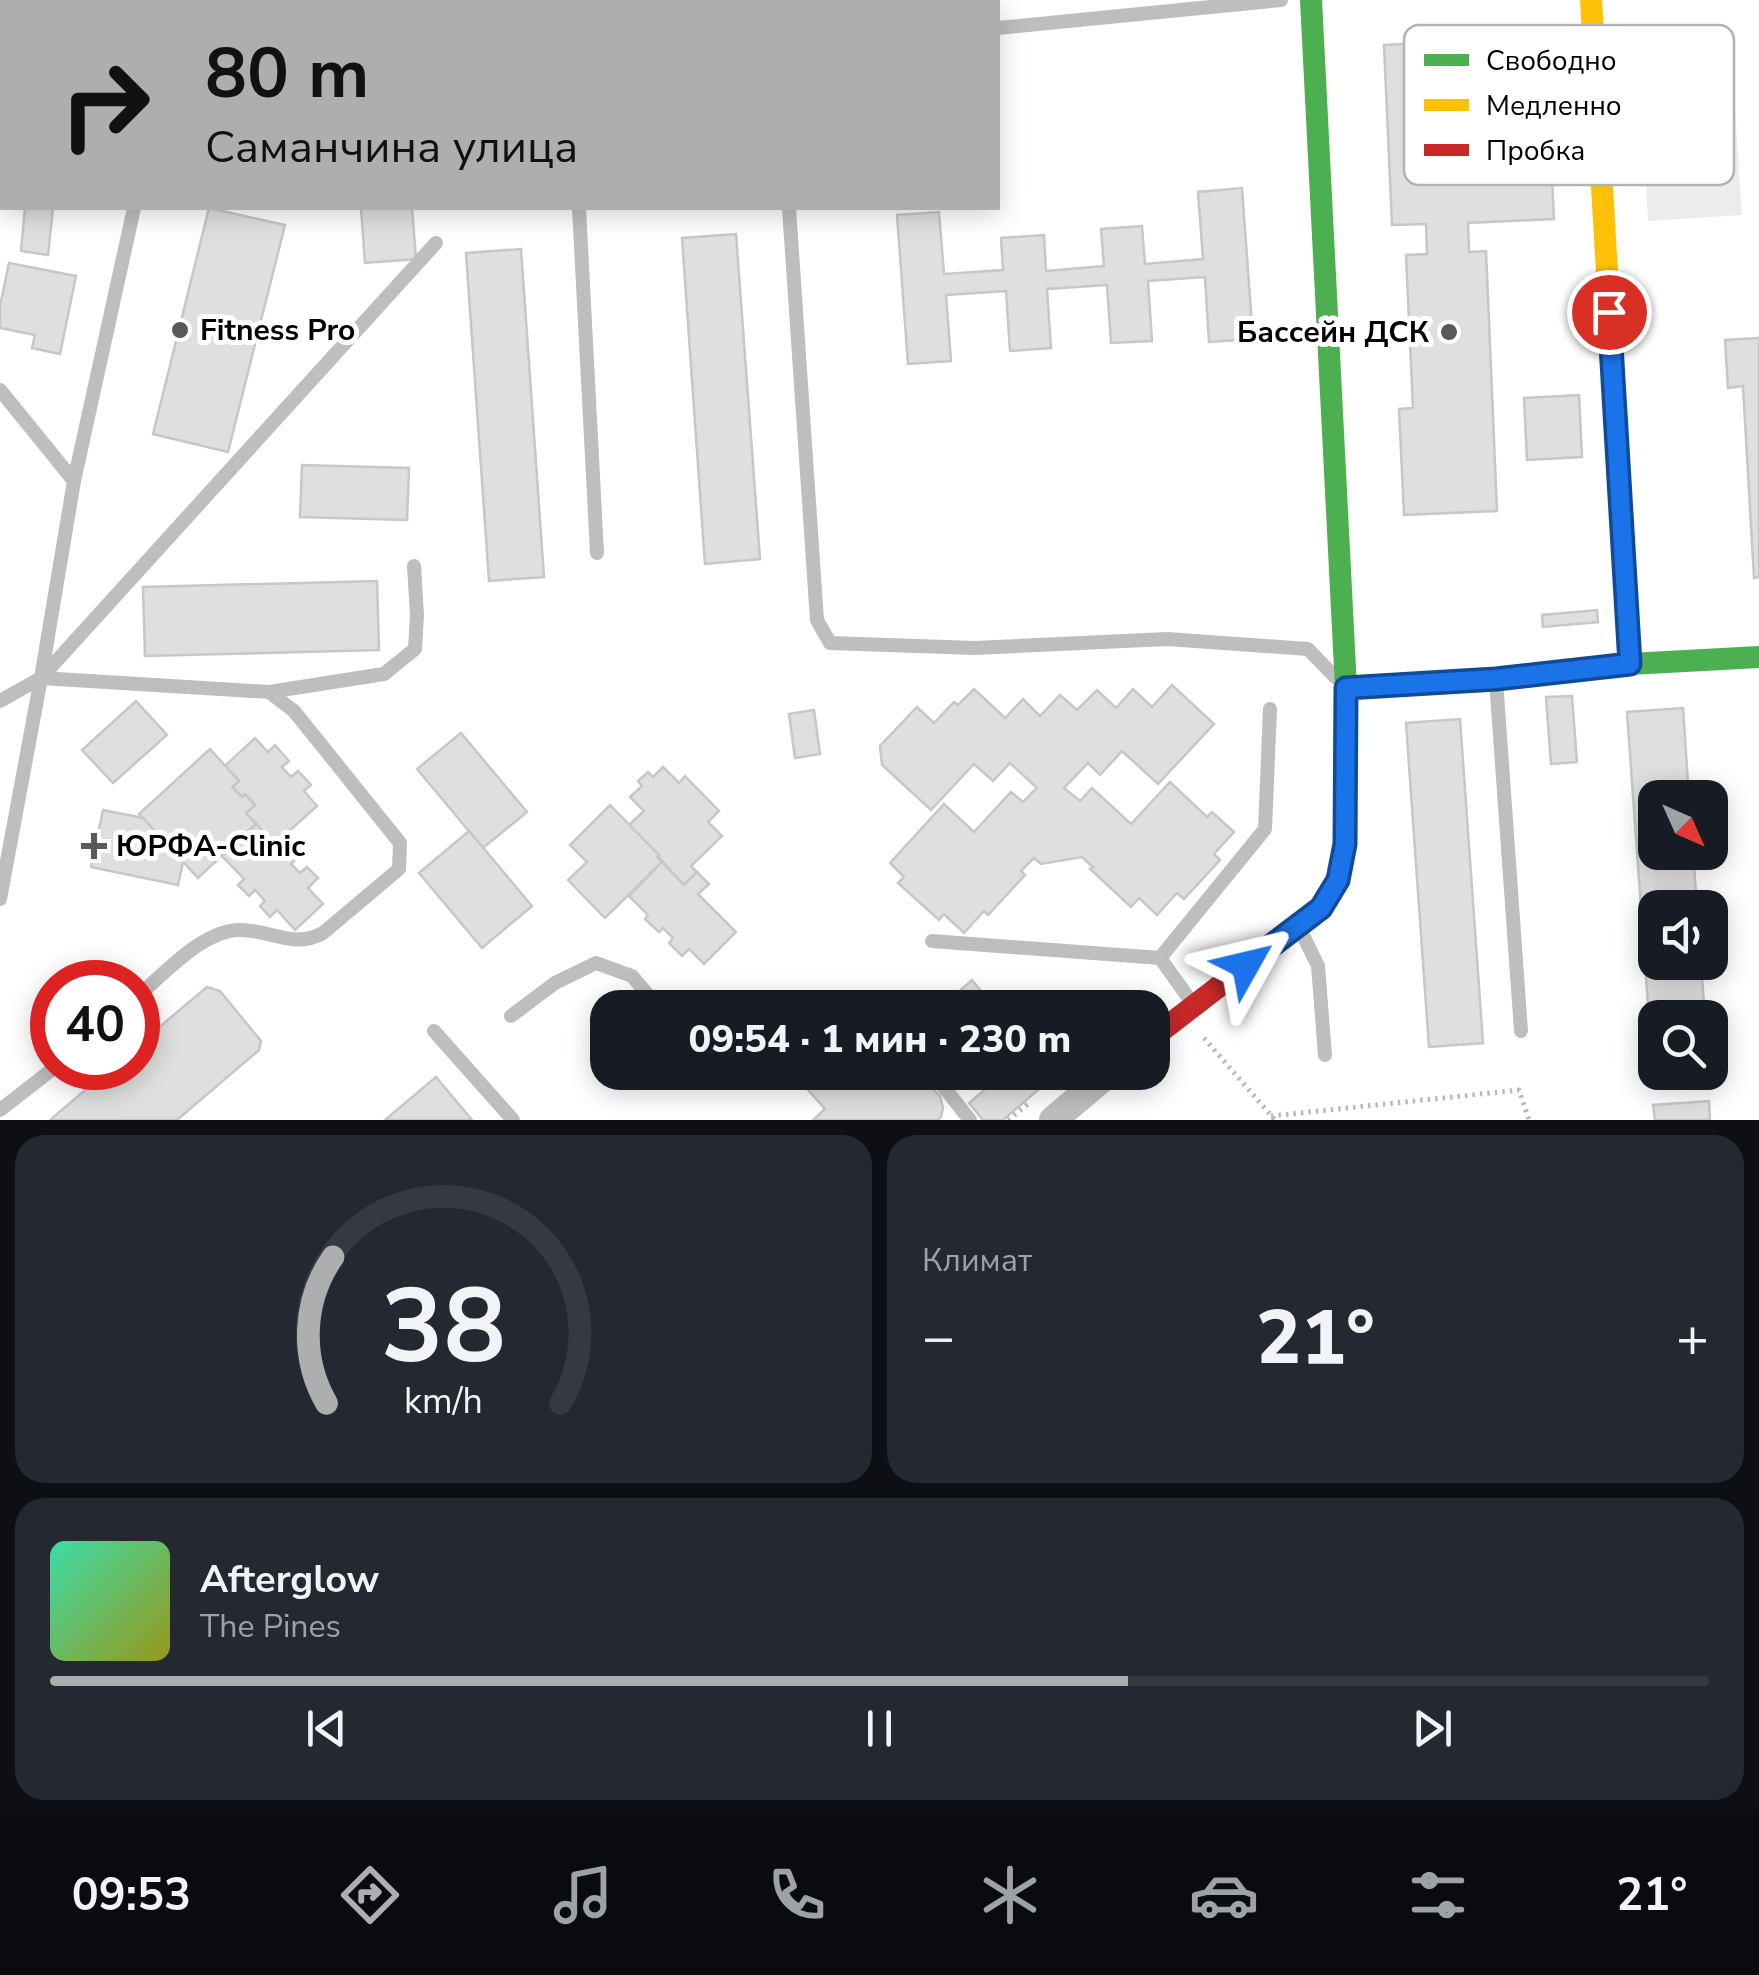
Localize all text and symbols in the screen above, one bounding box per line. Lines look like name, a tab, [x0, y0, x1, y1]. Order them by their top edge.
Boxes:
legend	[1404, 25, 1734, 185]
text: 80 m	[205, 26, 369, 122]
icon: right	[40, 40, 170, 170]
text: Свободно	[1486, 42, 1617, 80]
text: Медленно	[1486, 87, 1622, 125]
text: Саманчина улица	[205, 117, 578, 178]
text: Пробка	[1486, 132, 1585, 170]
pin	[1567, 270, 1652, 355]
icon: arrive	[1582, 285, 1637, 340]
place label: Fitness Pro	[200, 310, 355, 351]
place label: Бассейн ДСК	[1237, 312, 1430, 353]
marker: Fitness Pro	[169, 319, 191, 341]
marker: Бассейн ДСК	[1438, 321, 1460, 343]
north arrow	[1638, 780, 1728, 870]
map controls	[1638, 780, 1728, 1090]
place label: ЮРФА-Clinic	[116, 826, 305, 867]
marker: ЮРФА-Clinic	[81, 833, 107, 859]
button: sound	[1638, 890, 1728, 980]
position arrow	[1194, 913, 1298, 1017]
speed limit sign: 40	[30, 960, 160, 1090]
button: search	[1638, 1000, 1728, 1090]
text: 09:54 · 1 мин · 230 m	[689, 1014, 1071, 1065]
text: Климат	[922, 1239, 1032, 1282]
text: 38	[381, 1256, 506, 1398]
text: 21°	[1256, 1287, 1375, 1389]
text: −	[922, 1300, 955, 1375]
text: +	[1676, 1300, 1709, 1375]
text: km/h	[404, 1377, 483, 1426]
text: Afterglow	[200, 1554, 379, 1605]
text: The Pines	[200, 1605, 341, 1648]
icon: previous	[299, 1701, 354, 1756]
icon: pause	[852, 1701, 907, 1756]
icon: next	[1405, 1701, 1460, 1756]
icon: directions	[335, 1860, 405, 1930]
icon: music	[548, 1860, 618, 1930]
icon: phone	[762, 1860, 832, 1930]
icon: climate	[975, 1860, 1045, 1930]
icon: car	[1189, 1860, 1259, 1930]
icon: filters	[1403, 1860, 1473, 1930]
text: 09:53	[72, 1865, 191, 1926]
text: 21°	[1616, 1865, 1687, 1926]

